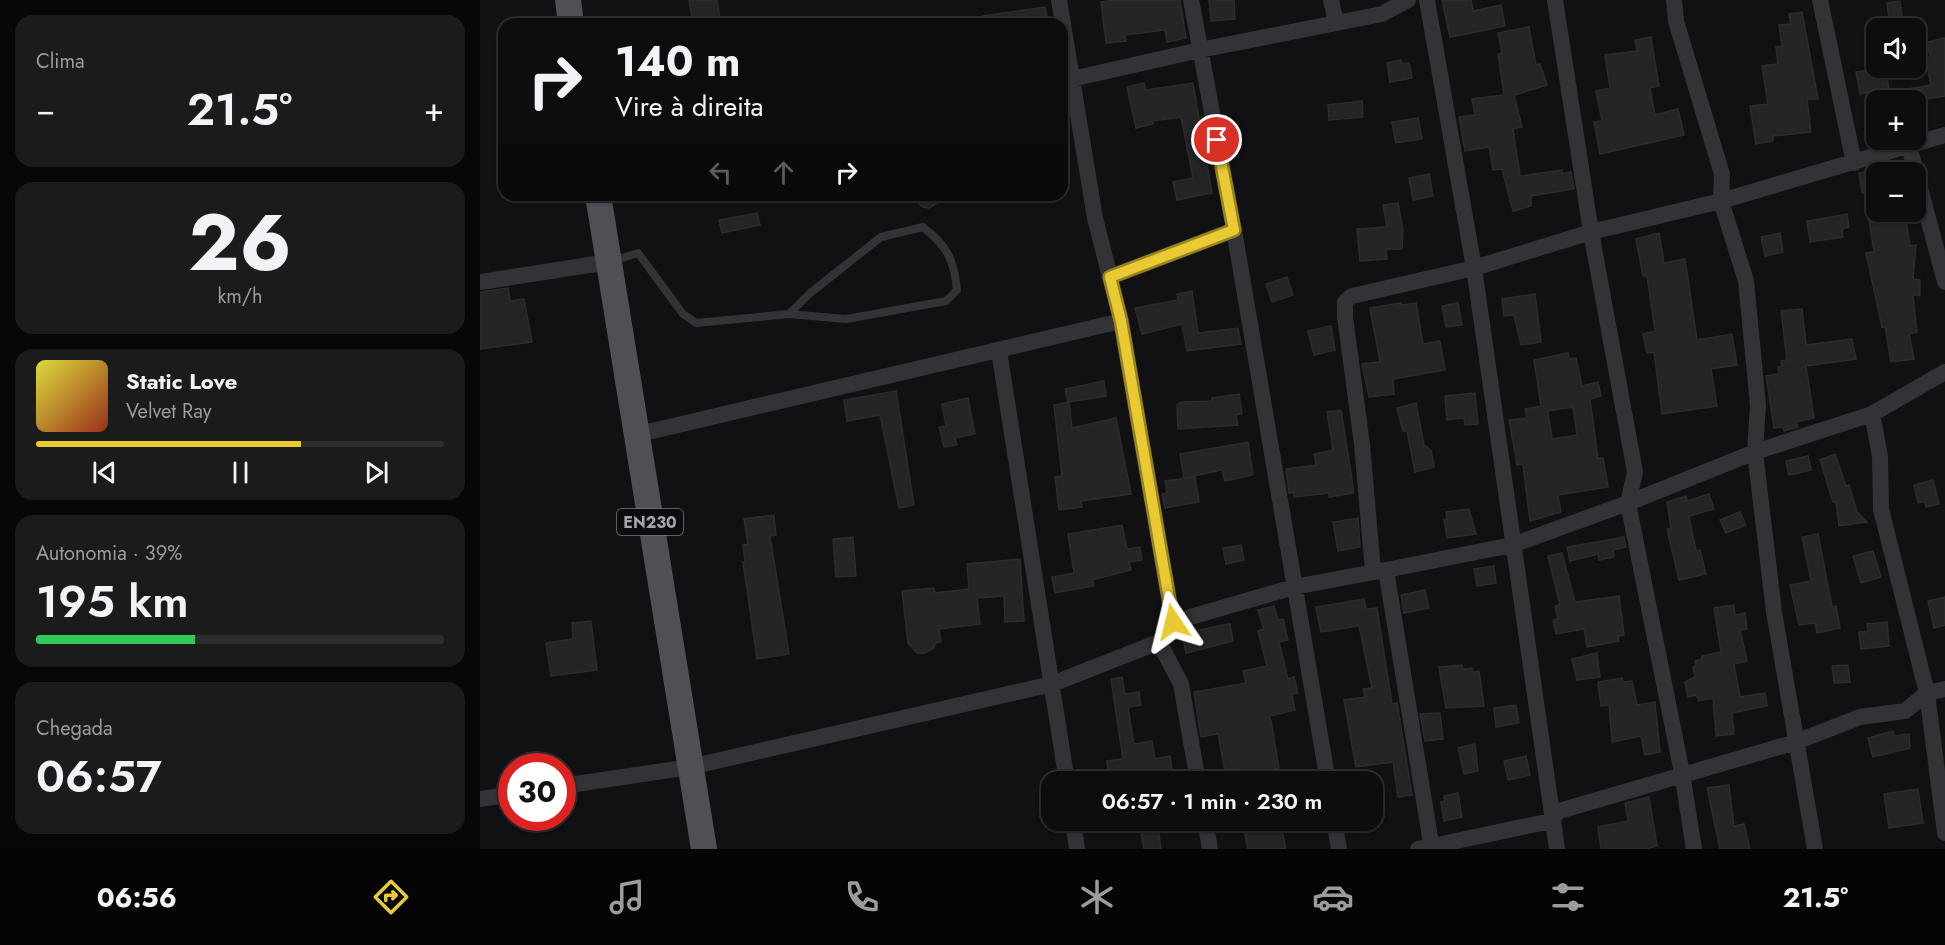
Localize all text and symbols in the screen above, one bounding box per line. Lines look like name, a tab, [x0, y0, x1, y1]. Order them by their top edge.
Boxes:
map controls	[1866, 18, 1926, 222]
button: sound	[1866, 18, 1926, 78]
text: 140 m	[615, 31, 741, 92]
icon: right	[516, 42, 594, 120]
text: Clima	[36, 47, 85, 76]
text: 21.5°	[187, 77, 292, 142]
text: −	[36, 86, 55, 133]
text: +	[424, 86, 444, 133]
text: Vire à direita	[615, 87, 764, 126]
button: +	[1866, 90, 1926, 150]
pin	[1191, 114, 1242, 165]
icon: arrive	[1200, 123, 1233, 156]
icon: left	[704, 156, 737, 189]
icon: ahead	[767, 156, 800, 189]
icon: right	[830, 156, 863, 189]
button: −	[1866, 162, 1926, 222]
text: 26	[188, 187, 292, 299]
text: km/h	[217, 282, 263, 311]
text: Static Love	[126, 365, 237, 397]
text: Velvet Ray	[126, 397, 212, 426]
icon: previous	[88, 456, 121, 489]
icon: pause	[224, 456, 257, 489]
icon: next	[360, 456, 393, 489]
road number: EN230	[617, 509, 683, 535]
text: Autonomia · 39%	[36, 539, 182, 568]
text: 195 km	[36, 569, 189, 634]
position arrow	[1141, 590, 1205, 654]
text: Chegada	[36, 714, 113, 743]
text: 06:57	[36, 744, 162, 809]
speed limit sign: 30	[498, 753, 576, 831]
text: 06:57 · 1 min · 230 m	[1102, 785, 1322, 817]
icon: directions	[370, 876, 412, 918]
icon: music	[606, 876, 648, 918]
icon: phone	[841, 876, 883, 918]
icon: climate	[1076, 876, 1118, 918]
icon: car	[1312, 876, 1354, 918]
icon: filters	[1547, 876, 1589, 918]
text: 06:56	[97, 878, 177, 917]
text: 21.5°	[1783, 878, 1848, 917]

